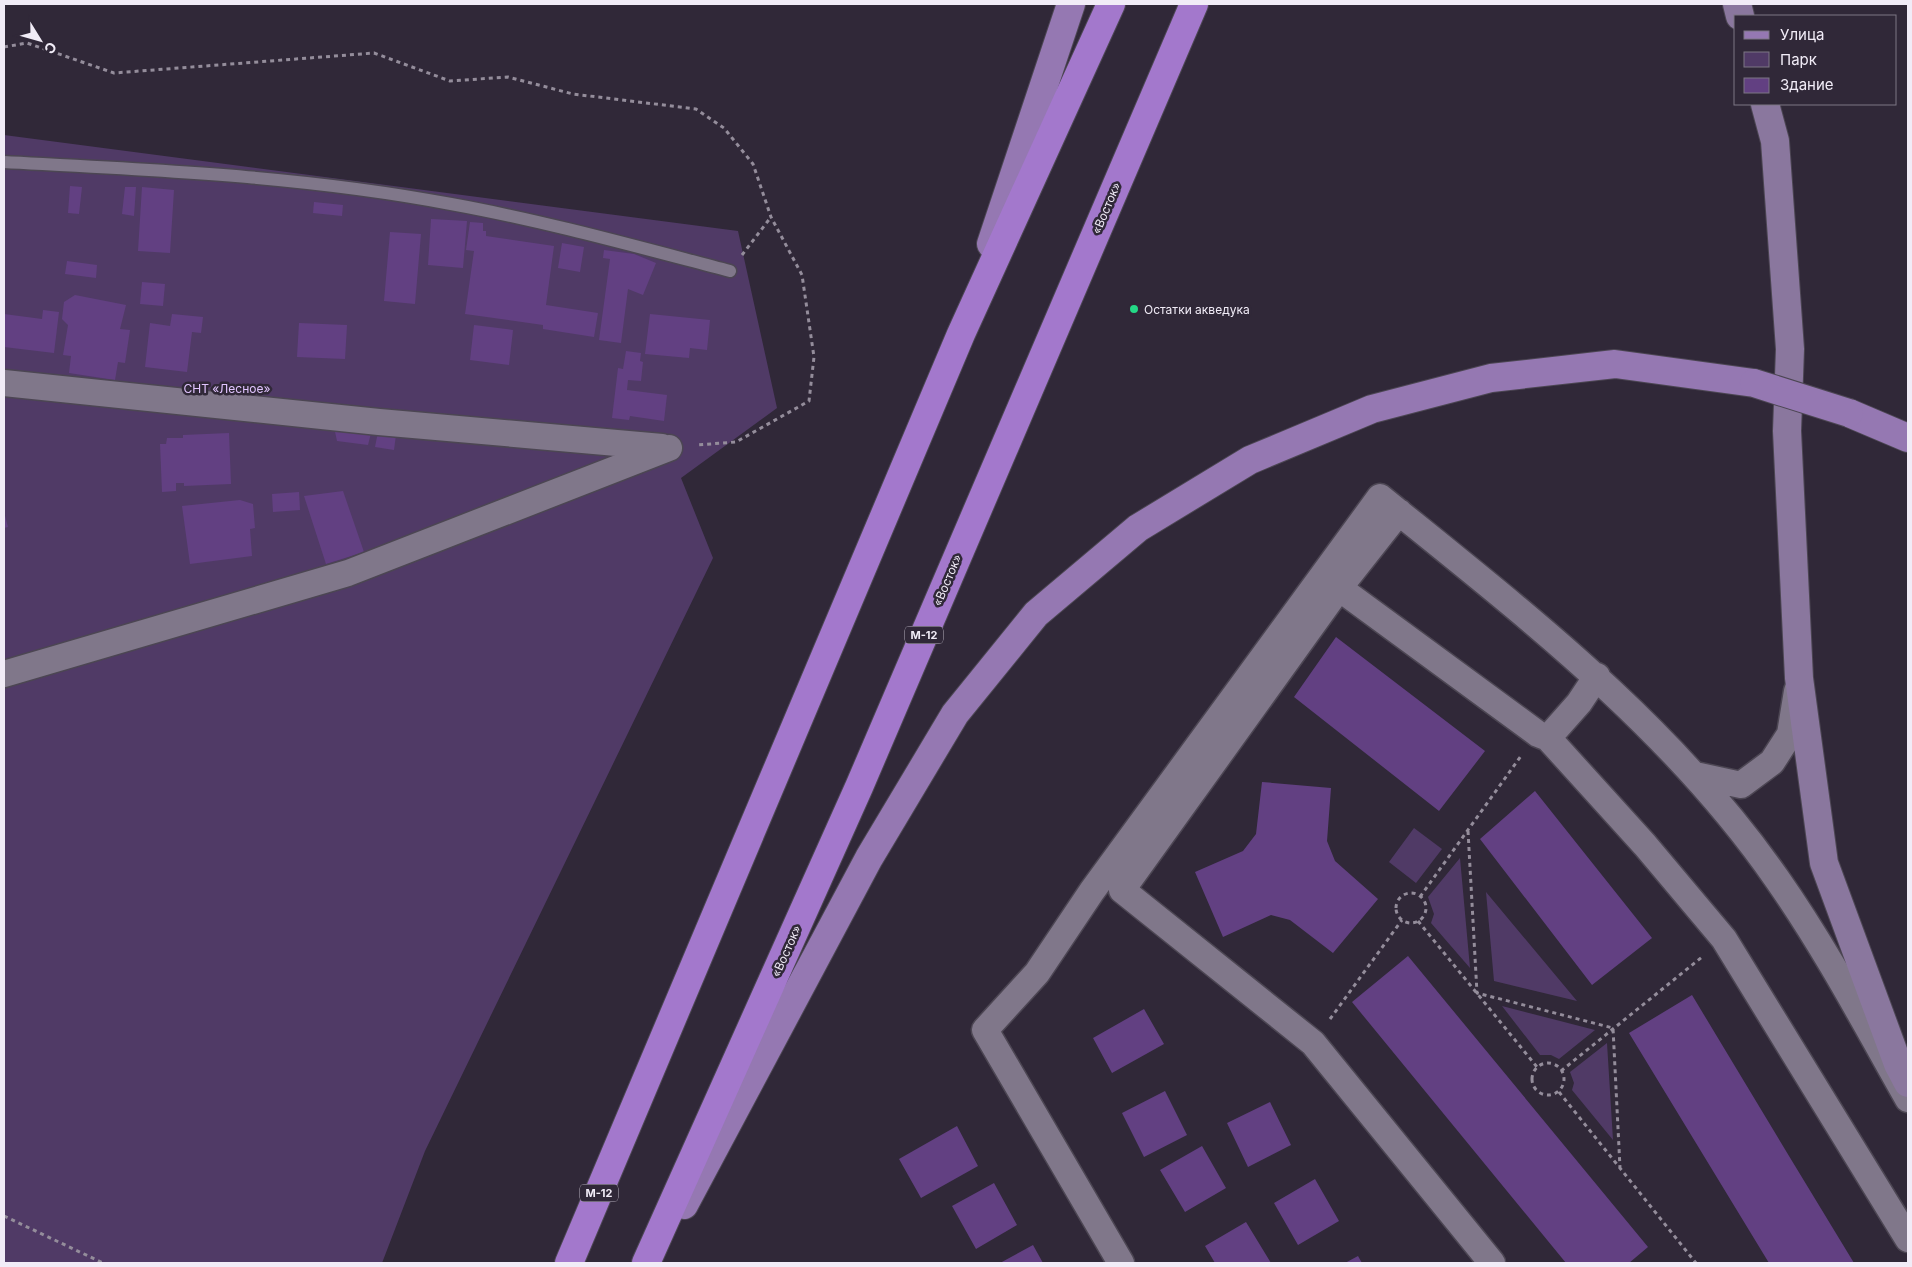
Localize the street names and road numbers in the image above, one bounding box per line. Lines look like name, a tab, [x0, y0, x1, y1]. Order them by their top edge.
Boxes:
street label: «Восток»	[1088, 180, 1124, 236]
street label: «Восток»	[929, 552, 965, 608]
road number: М-12	[905, 626, 943, 644]
street label: «Восток»	[768, 923, 804, 979]
road number: М-12	[580, 1184, 618, 1202]

